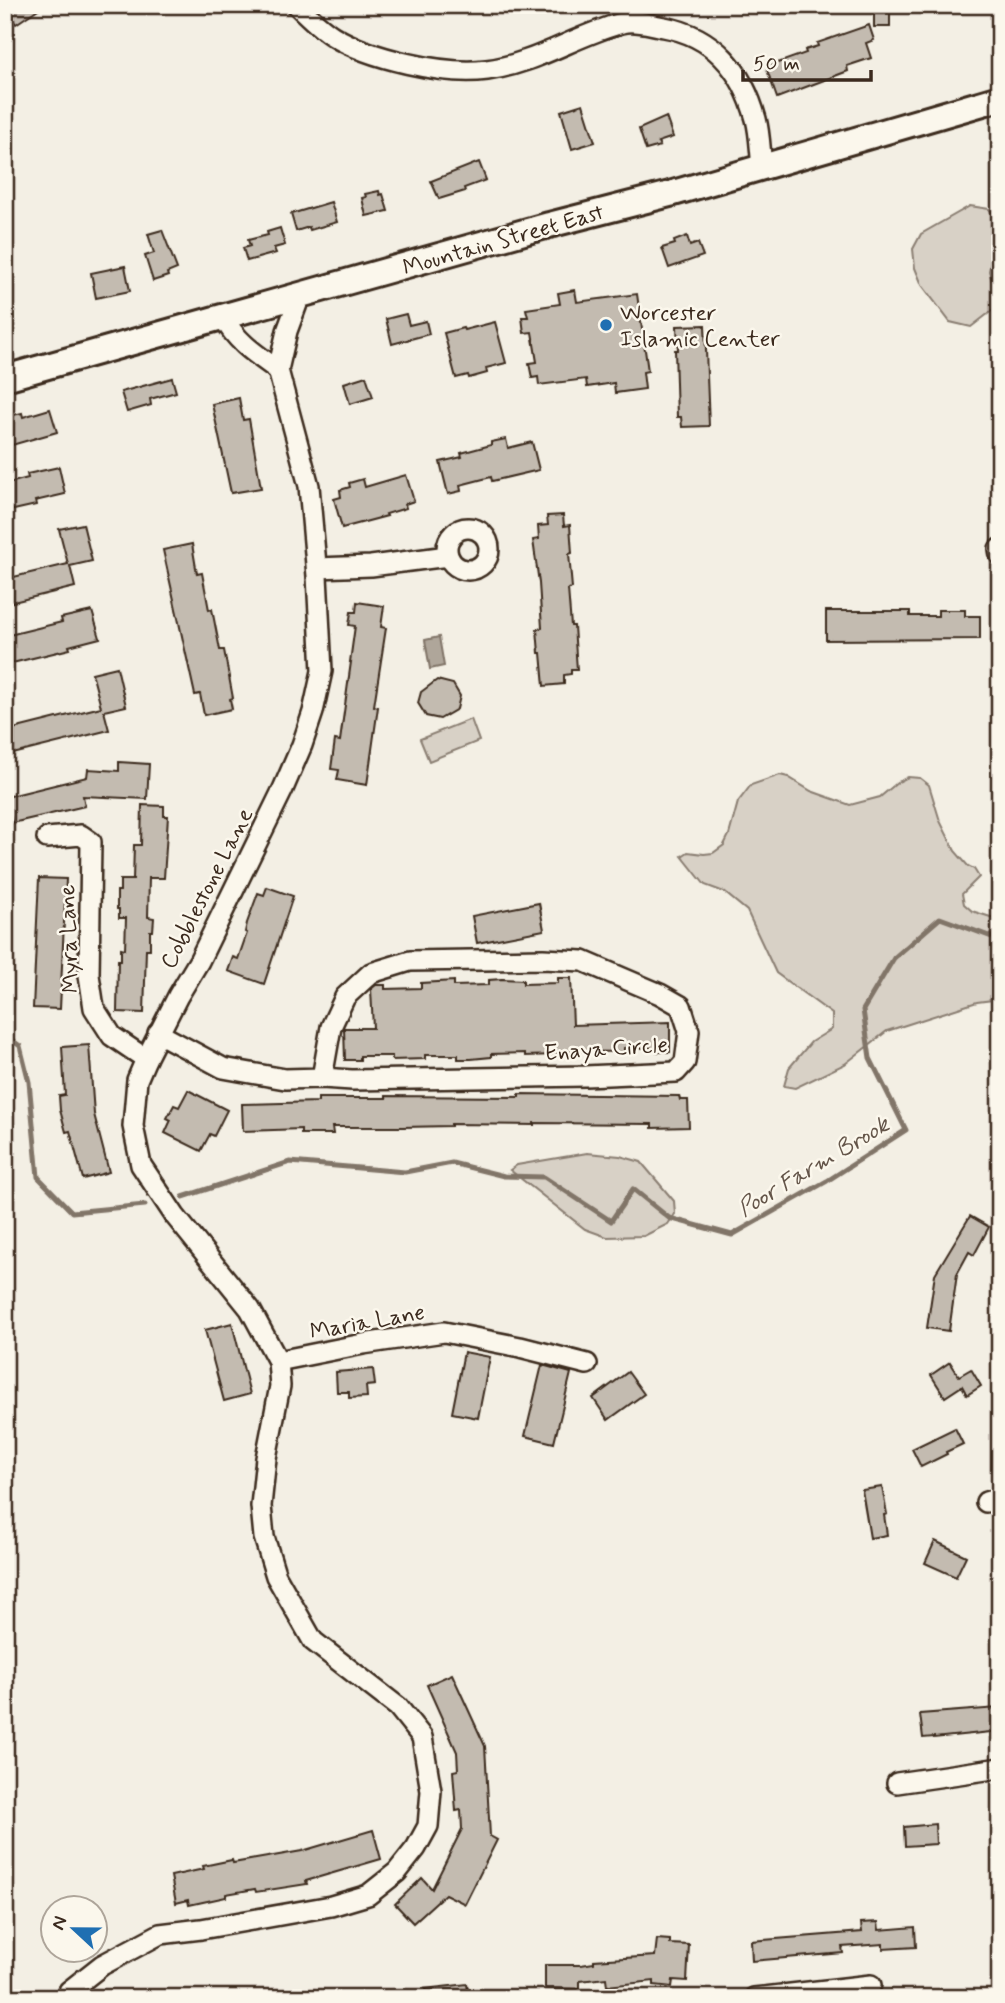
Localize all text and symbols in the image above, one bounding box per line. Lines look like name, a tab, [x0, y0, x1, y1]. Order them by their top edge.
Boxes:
scale bar	[743, 38, 870, 82]
text: 50 m	[753, 50, 800, 78]
street label: Mountain Street East	[399, 198, 608, 284]
place label: Worcester Islamic Center	[620, 299, 780, 355]
marker: Worcester Islamic Center	[598, 317, 614, 333]
street label: Cobblestone Lane	[154, 803, 261, 974]
street label: Myra Lane	[53, 884, 87, 994]
street label: Enaya Circle	[543, 1031, 669, 1069]
water label: Poor Farm Brook	[732, 1109, 897, 1225]
street label: Maria Lane	[308, 1298, 427, 1348]
north arrow	[38, 1895, 108, 1965]
text: N	[46, 1913, 74, 1934]

